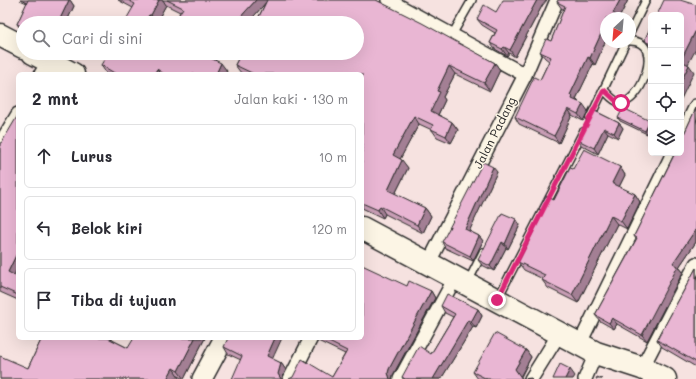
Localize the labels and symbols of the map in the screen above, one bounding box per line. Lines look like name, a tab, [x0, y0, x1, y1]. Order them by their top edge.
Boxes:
north arrow	[600, 12, 636, 48]
street label: Jalan Padang	[469, 94, 519, 171]
route start	[612, 94, 630, 112]
route end	[488, 291, 506, 309]

